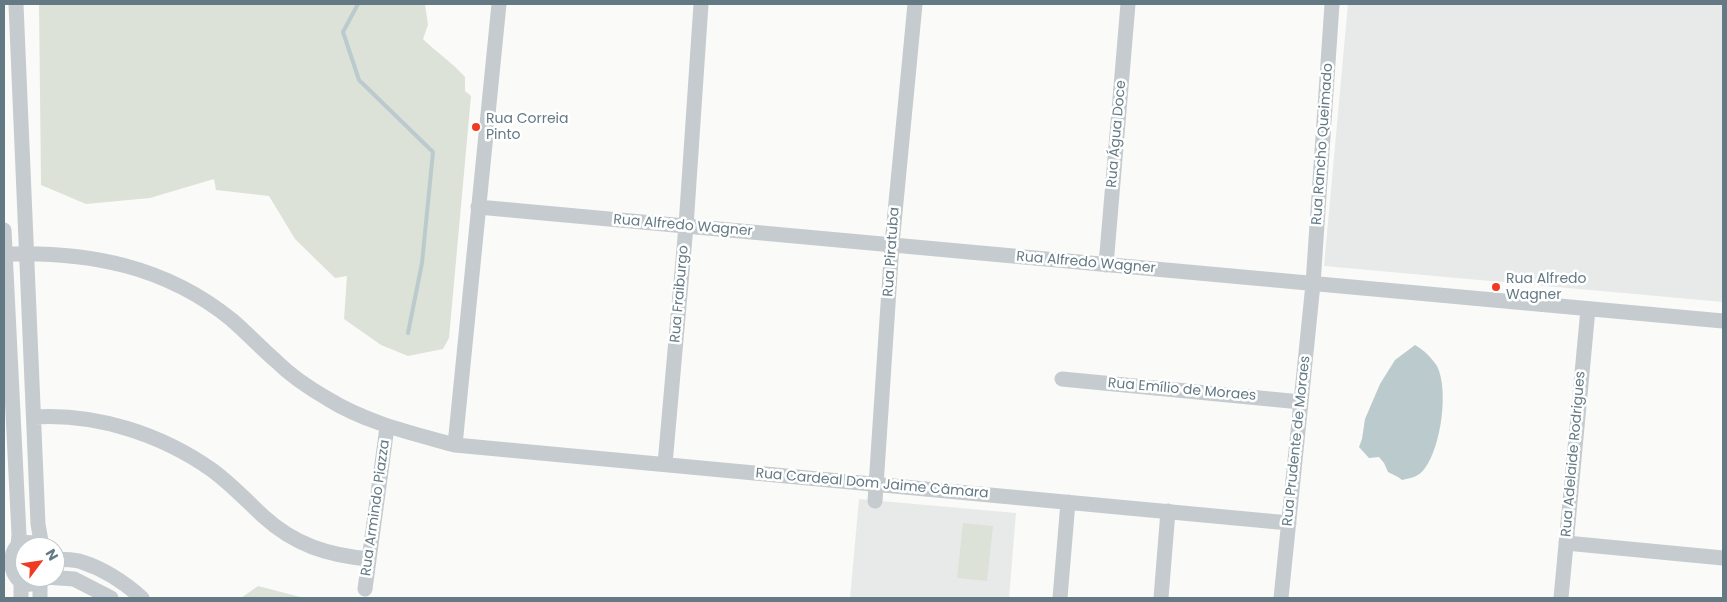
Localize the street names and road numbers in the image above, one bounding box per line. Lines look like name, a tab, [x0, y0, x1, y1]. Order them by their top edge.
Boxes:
street label: Rua Rancho Queimado	[1309, 63, 1337, 225]
street label: Rua Água Doce	[1104, 80, 1130, 188]
street label: Rua Piratuba	[880, 207, 904, 297]
street label: Rua Alfredo Wagner	[613, 212, 753, 240]
street label: Rua Fraiburgo	[667, 244, 693, 344]
street label: Rua Alfredo Wagner	[1016, 249, 1156, 277]
street label: Rua Prudente de Moraes	[1280, 355, 1314, 527]
street label: Rua Adelaide Rodrigues	[1558, 370, 1590, 538]
street label: Rua Emílio de Moraes	[1107, 375, 1257, 405]
street label: Rua Armindo Piazza	[358, 439, 394, 577]
street label: Rua Cardeal Dom Jaime Câmara	[755, 465, 989, 503]

